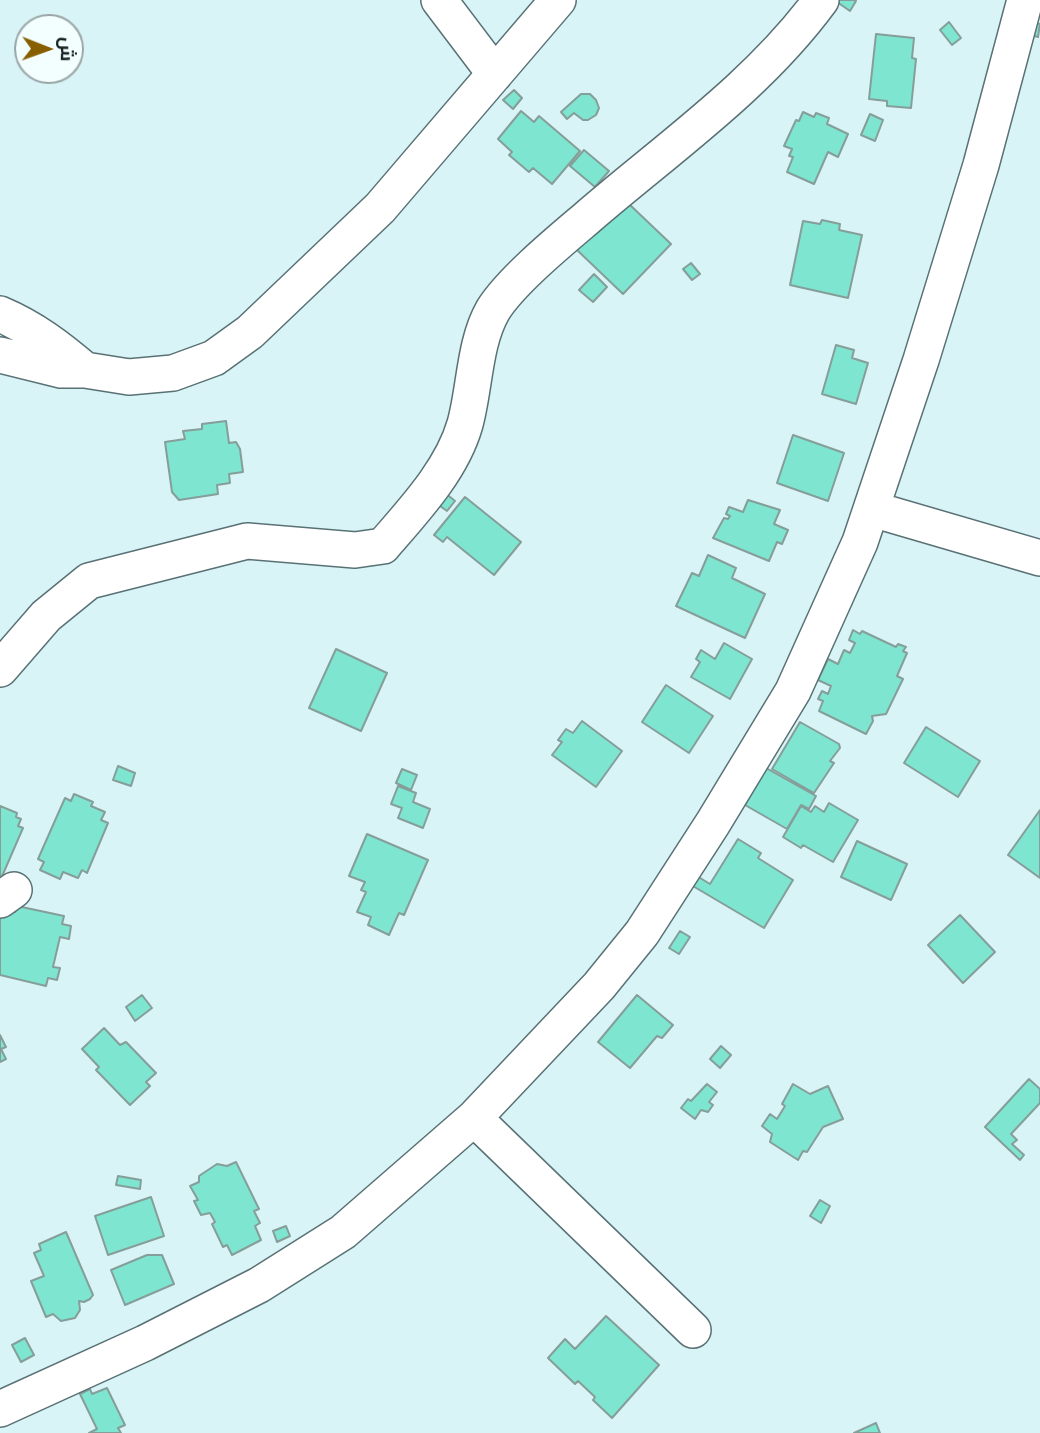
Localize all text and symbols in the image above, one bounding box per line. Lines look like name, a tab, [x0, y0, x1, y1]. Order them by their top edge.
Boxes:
north arrow	[14, 14, 84, 84]
text: ش	[56, 37, 80, 62]

